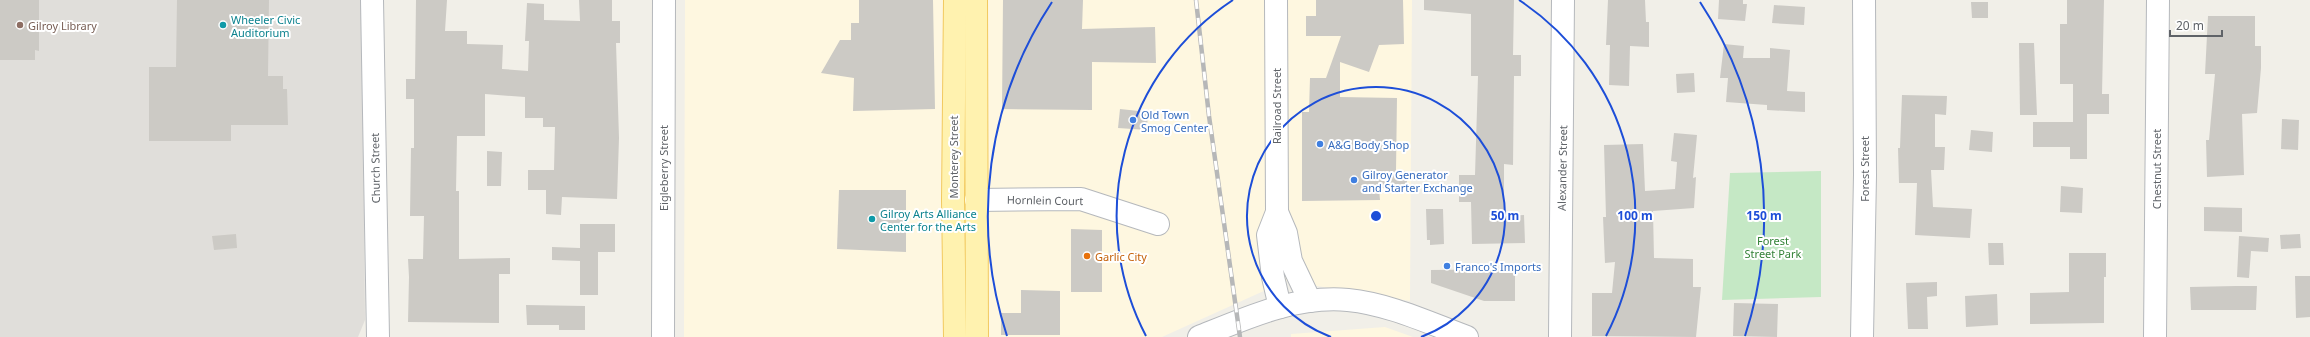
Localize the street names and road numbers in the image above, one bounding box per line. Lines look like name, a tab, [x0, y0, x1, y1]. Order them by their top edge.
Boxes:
street label: Railroad Street	[1269, 68, 1284, 144]
street label: Monterey Street	[946, 115, 961, 199]
street label: Eigleberry Street	[656, 125, 671, 211]
street label: Alexander Street	[1554, 125, 1570, 211]
street label: Chestnut Street	[2149, 129, 2164, 209]
street label: Church Street	[367, 133, 383, 203]
street label: Forest Street	[1857, 136, 1872, 202]
street label: Hornlein Court	[1007, 192, 1083, 208]

